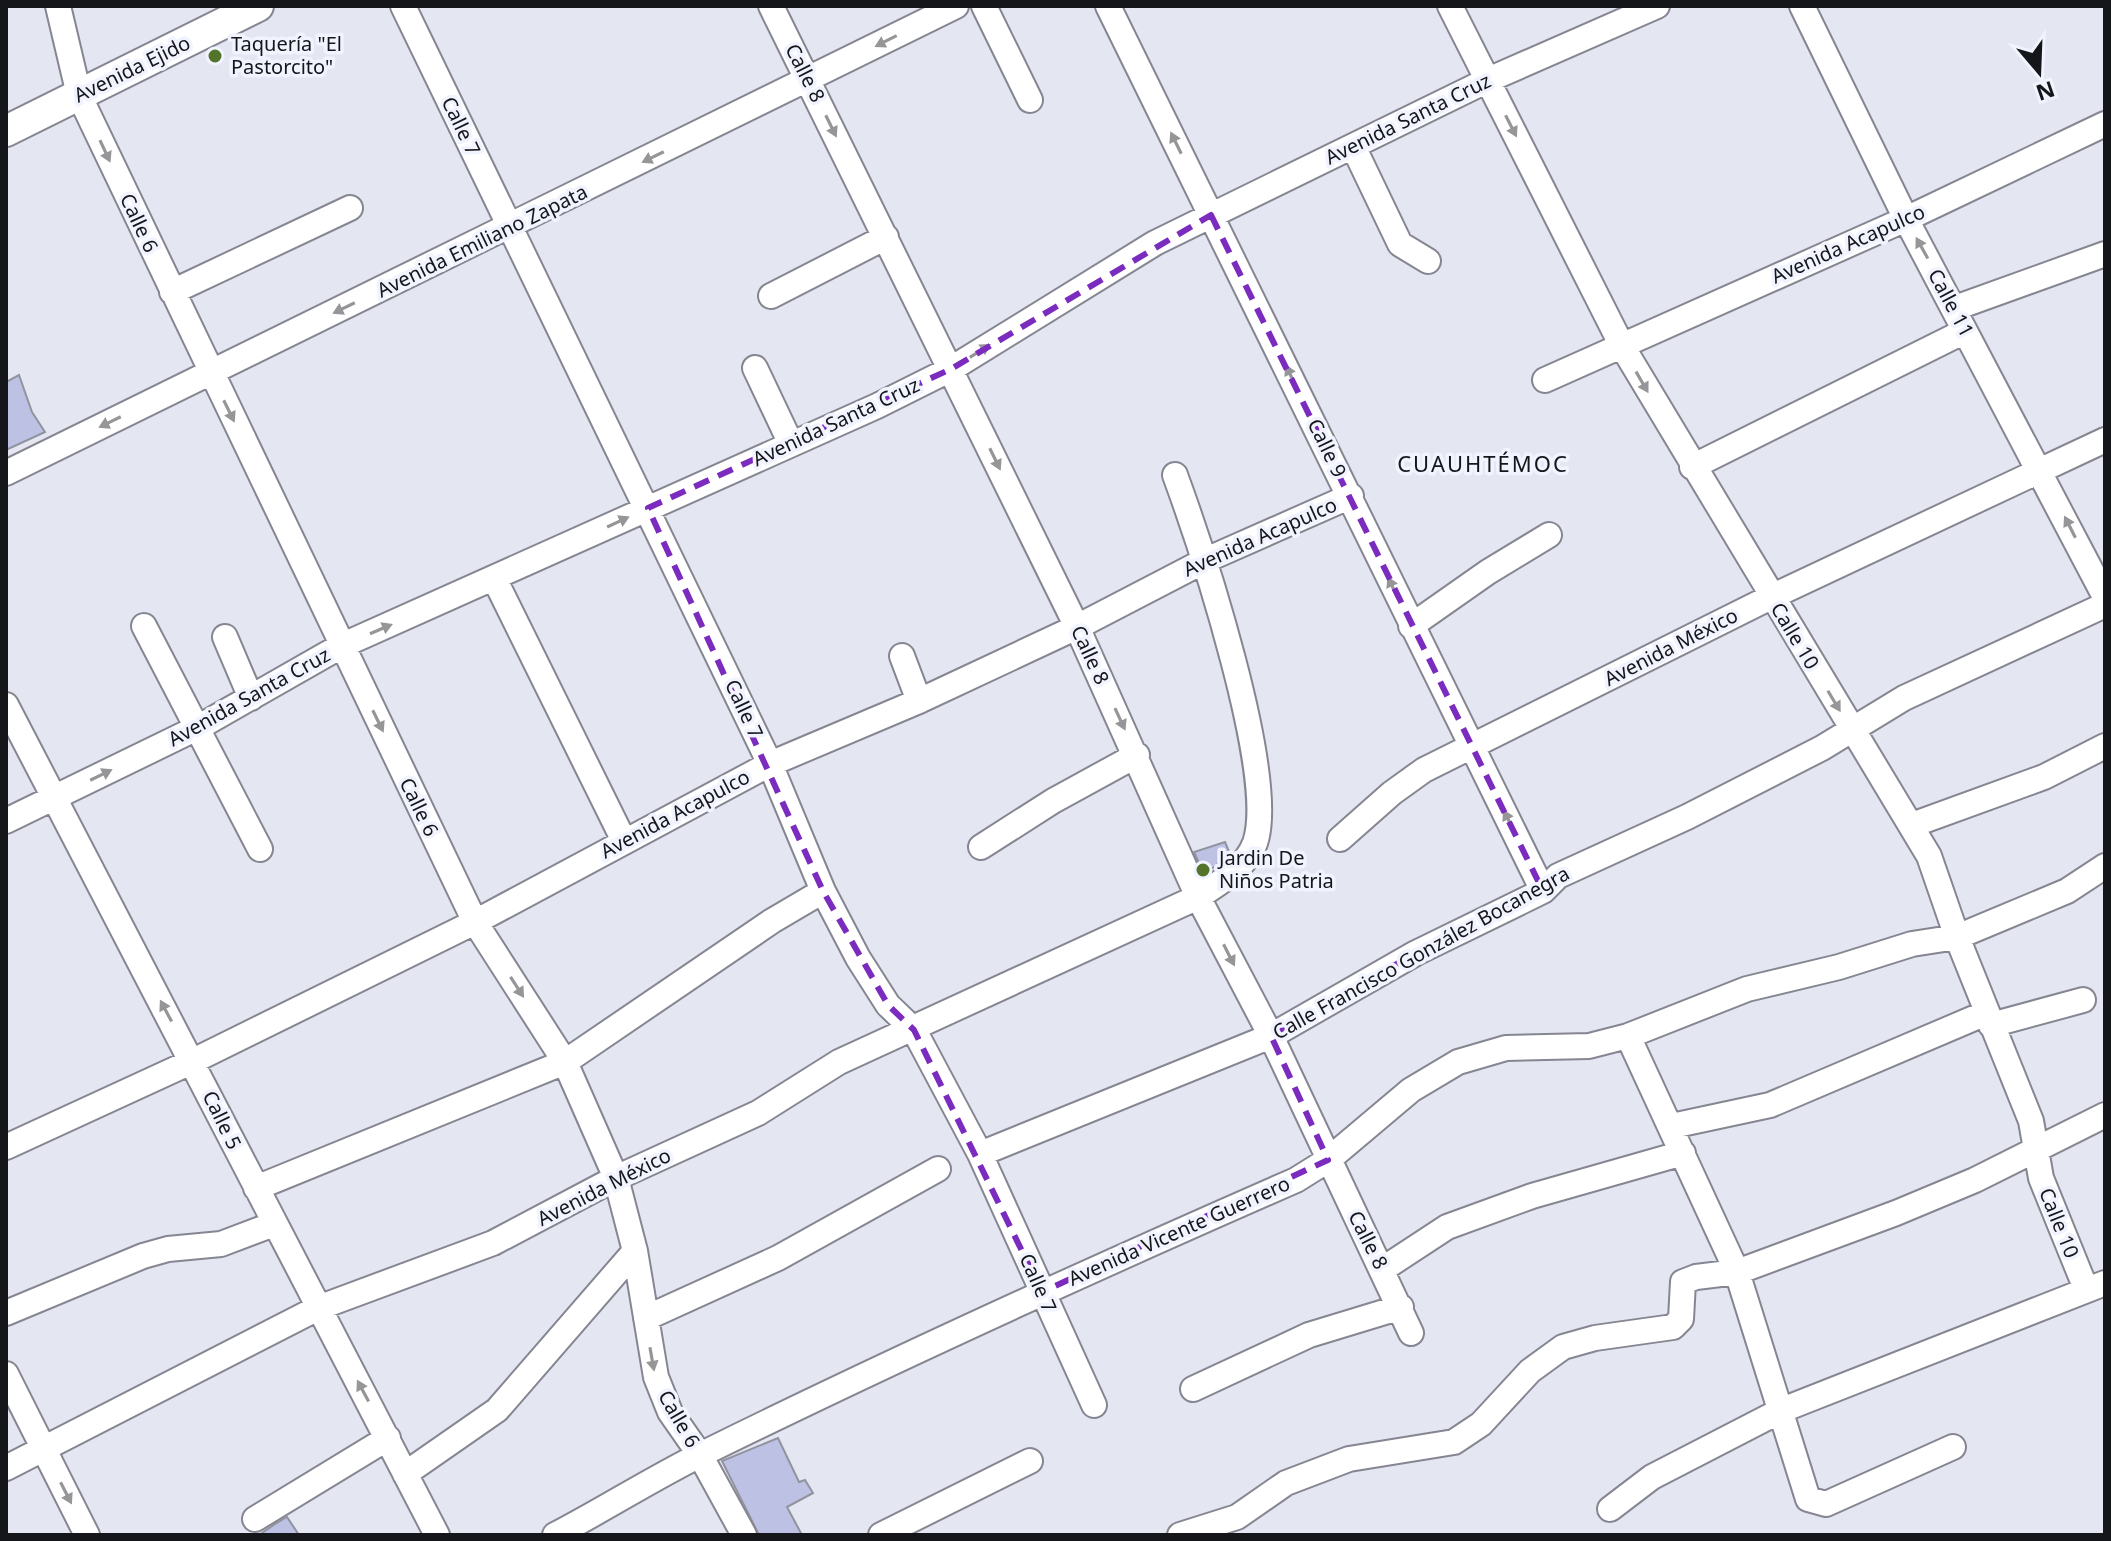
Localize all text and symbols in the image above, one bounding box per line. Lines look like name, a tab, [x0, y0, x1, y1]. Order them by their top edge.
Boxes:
street label: Avenida Ejido	[69, 29, 194, 108]
place label: Taquería "El Pastorcito"	[231, 30, 342, 80]
north arrow	[1999, 32, 2079, 112]
one-way arrow	[874, 34, 897, 48]
street label: Calle 8	[779, 39, 832, 107]
marker: Taquería "El Pastorcito"	[206, 47, 224, 65]
street label: Avenida Santa Cruz	[1320, 67, 1495, 170]
text: N	[2032, 75, 2059, 109]
street label: Calle 7	[436, 92, 487, 160]
one-way arrow	[824, 114, 838, 137]
one-way arrow	[1504, 114, 1517, 137]
one-way arrow	[1169, 132, 1183, 155]
one-way arrow	[98, 139, 112, 163]
one-way arrow	[642, 150, 665, 164]
street label: Avenida Emiliano Zapata	[372, 178, 592, 303]
street label: Calle 6	[114, 189, 165, 257]
street label: Avenida Acapulco	[1767, 198, 1929, 290]
one-way arrow	[1915, 237, 1929, 259]
street label: Calle 11	[1922, 264, 1981, 342]
one-way arrow	[333, 301, 356, 315]
one-way arrow	[969, 345, 991, 359]
one-way arrow	[1284, 365, 1298, 388]
street label: Avenida Santa Cruz	[748, 371, 924, 472]
one-way arrow	[1635, 371, 1649, 393]
one-way arrow	[222, 400, 236, 423]
street label: Calle 9	[1302, 414, 1353, 482]
one-way arrow	[99, 415, 122, 428]
one-way arrow	[989, 448, 1002, 471]
district label: CUAUHTÉMOC	[1397, 448, 1569, 478]
street label: Avenida Acapulco	[1179, 491, 1341, 583]
one-way arrow	[607, 515, 630, 529]
one-way arrow	[2063, 516, 2077, 538]
one-way arrow	[1386, 576, 1400, 600]
street label: Calle 10	[1765, 597, 1826, 674]
street label: Avenida México	[1599, 601, 1742, 692]
street label: Calle 8	[1065, 621, 1116, 689]
one-way arrow	[369, 622, 393, 635]
street label: Avenida Santa Cruz	[163, 641, 335, 752]
street label: Calle 7	[719, 675, 770, 743]
one-way arrow	[1827, 690, 1841, 712]
one-way arrow	[1113, 707, 1127, 731]
one-way arrow	[371, 710, 384, 733]
street label: Avenida Acapulco	[595, 763, 754, 864]
one-way arrow	[90, 768, 113, 782]
street label: Calle 6	[394, 773, 445, 841]
one-way arrow	[1502, 809, 1515, 832]
place label: Jardin De Niños Patria	[1217, 844, 1334, 894]
street label: Calle Francisco González Bocanegra	[1268, 860, 1574, 1046]
marker: Jardin De Niños Patria	[1194, 861, 1212, 879]
one-way arrow	[1221, 944, 1235, 966]
one-way arrow	[509, 977, 524, 998]
one-way arrow	[160, 1000, 174, 1022]
street label: Calle 5	[197, 1086, 248, 1154]
street label: Avenida México	[532, 1141, 675, 1232]
street label: Avenida Vicente Guerrero	[1064, 1169, 1294, 1292]
street label: Calle 10	[2033, 1184, 2086, 1262]
street label: Calle 8	[1342, 1206, 1395, 1274]
street label: Calle 7	[1013, 1249, 1063, 1317]
one-way arrow	[647, 1347, 659, 1372]
one-way arrow	[356, 1380, 369, 1403]
street label: Calle 6	[652, 1385, 707, 1452]
one-way arrow	[59, 1482, 72, 1505]

